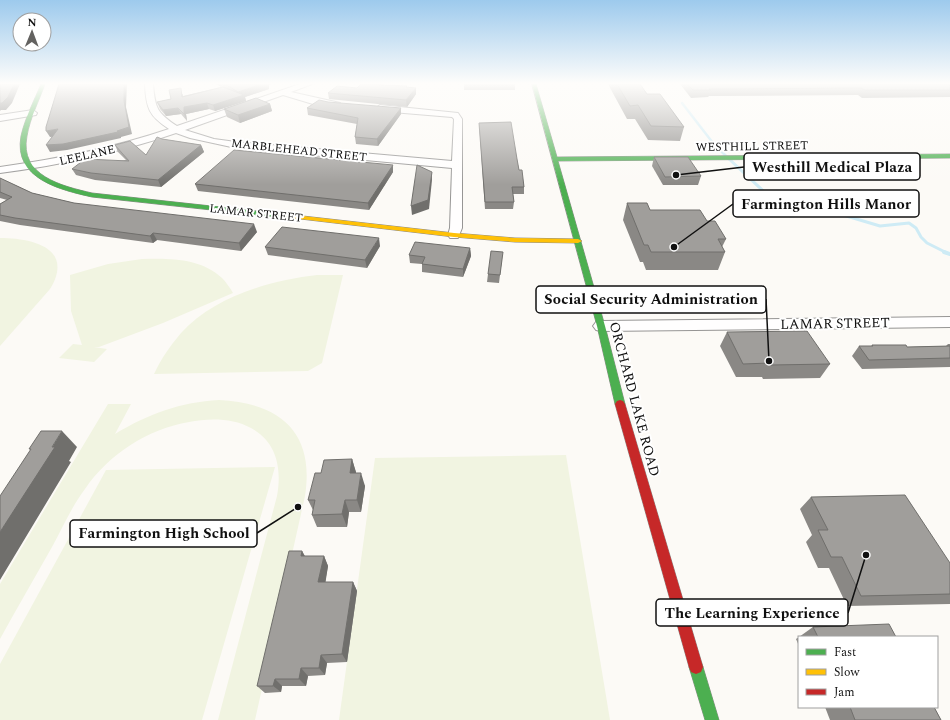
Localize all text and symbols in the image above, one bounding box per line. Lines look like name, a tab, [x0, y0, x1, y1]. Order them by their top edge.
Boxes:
north arrow	[12, 12, 52, 52]
text: N	[28, 14, 37, 31]
street label: MARBLEHEAD STREET	[230, 134, 368, 167]
street label: WESTHILL STREET	[696, 136, 808, 157]
street label: LEELANE	[57, 140, 117, 171]
callout: Westhill Medical Plaza	[744, 153, 920, 180]
text: Westhill Medical Plaza	[752, 156, 913, 179]
callout: Farmington Hills Manor	[733, 190, 919, 217]
text: Farmington Hills Manor	[741, 193, 912, 216]
street label: LAMAR STREET	[208, 199, 304, 228]
callout: Social Security Administration	[536, 286, 766, 313]
text: Social Security Administration	[544, 288, 758, 311]
street label: LAMAR STREET	[780, 312, 890, 335]
street label: ORCHARD LAKE ROAD	[604, 319, 665, 479]
callout: Farmington High School	[70, 520, 257, 547]
text: Farmington High School	[78, 522, 250, 545]
callout: The Learning Experience	[656, 599, 848, 626]
text: The Learning Experience	[664, 602, 840, 625]
legend	[798, 636, 938, 708]
text: Fast	[834, 643, 856, 662]
text: Slow	[834, 663, 860, 682]
text: Jam	[834, 683, 855, 702]

